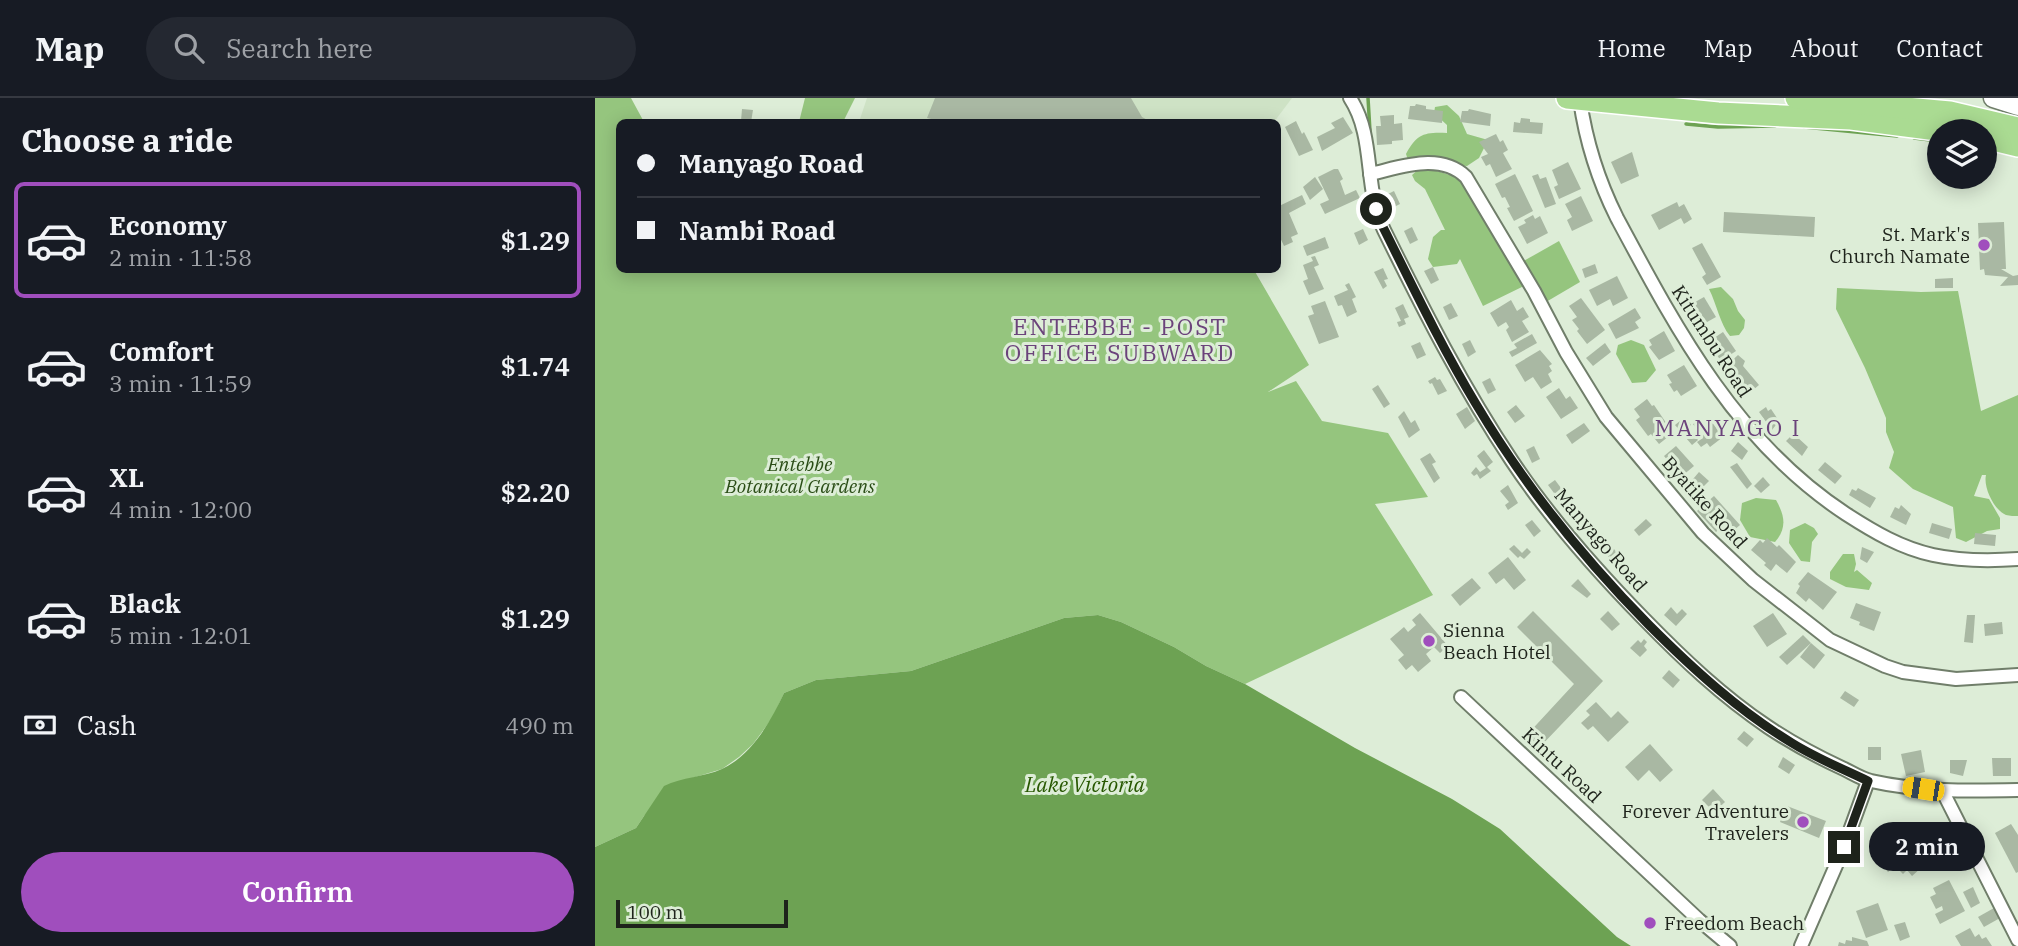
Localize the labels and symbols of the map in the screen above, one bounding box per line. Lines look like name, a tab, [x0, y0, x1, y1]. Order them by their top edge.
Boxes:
route start	[1360, 193, 1392, 225]
place label: St. Mark's Church Namate	[1829, 222, 1970, 268]
marker: St. Mark's Church Namate	[1976, 237, 1992, 253]
street label: Kitumbu Road	[1667, 280, 1757, 402]
district label: ENTEBBE - POST OFFICE SUBWARD	[1005, 311, 1235, 367]
district label: MANYAGO I	[1654, 412, 1802, 442]
street label: Byatike Road	[1657, 451, 1753, 553]
park label: Entebbe Botanical Gardens	[724, 452, 875, 498]
street label: Manyago Road	[1549, 483, 1653, 597]
place label: Sienna Beach Hotel	[1443, 618, 1551, 664]
marker: Sienna Beach Hotel	[1421, 633, 1437, 649]
street label: Kintu Road	[1517, 722, 1607, 808]
water label: Lake Victoria	[1024, 770, 1146, 798]
car	[1901, 775, 1946, 803]
place label: Forever Adventure Travelers	[1622, 799, 1789, 845]
marker: Forever Adventure Travelers	[1795, 814, 1811, 830]
callout: 2 min	[1869, 822, 1984, 872]
route end	[1828, 831, 1860, 863]
scale bar	[616, 897, 787, 929]
place label: Freedom Beach	[1664, 911, 1804, 935]
marker: Freedom Beach	[1642, 915, 1658, 931]

